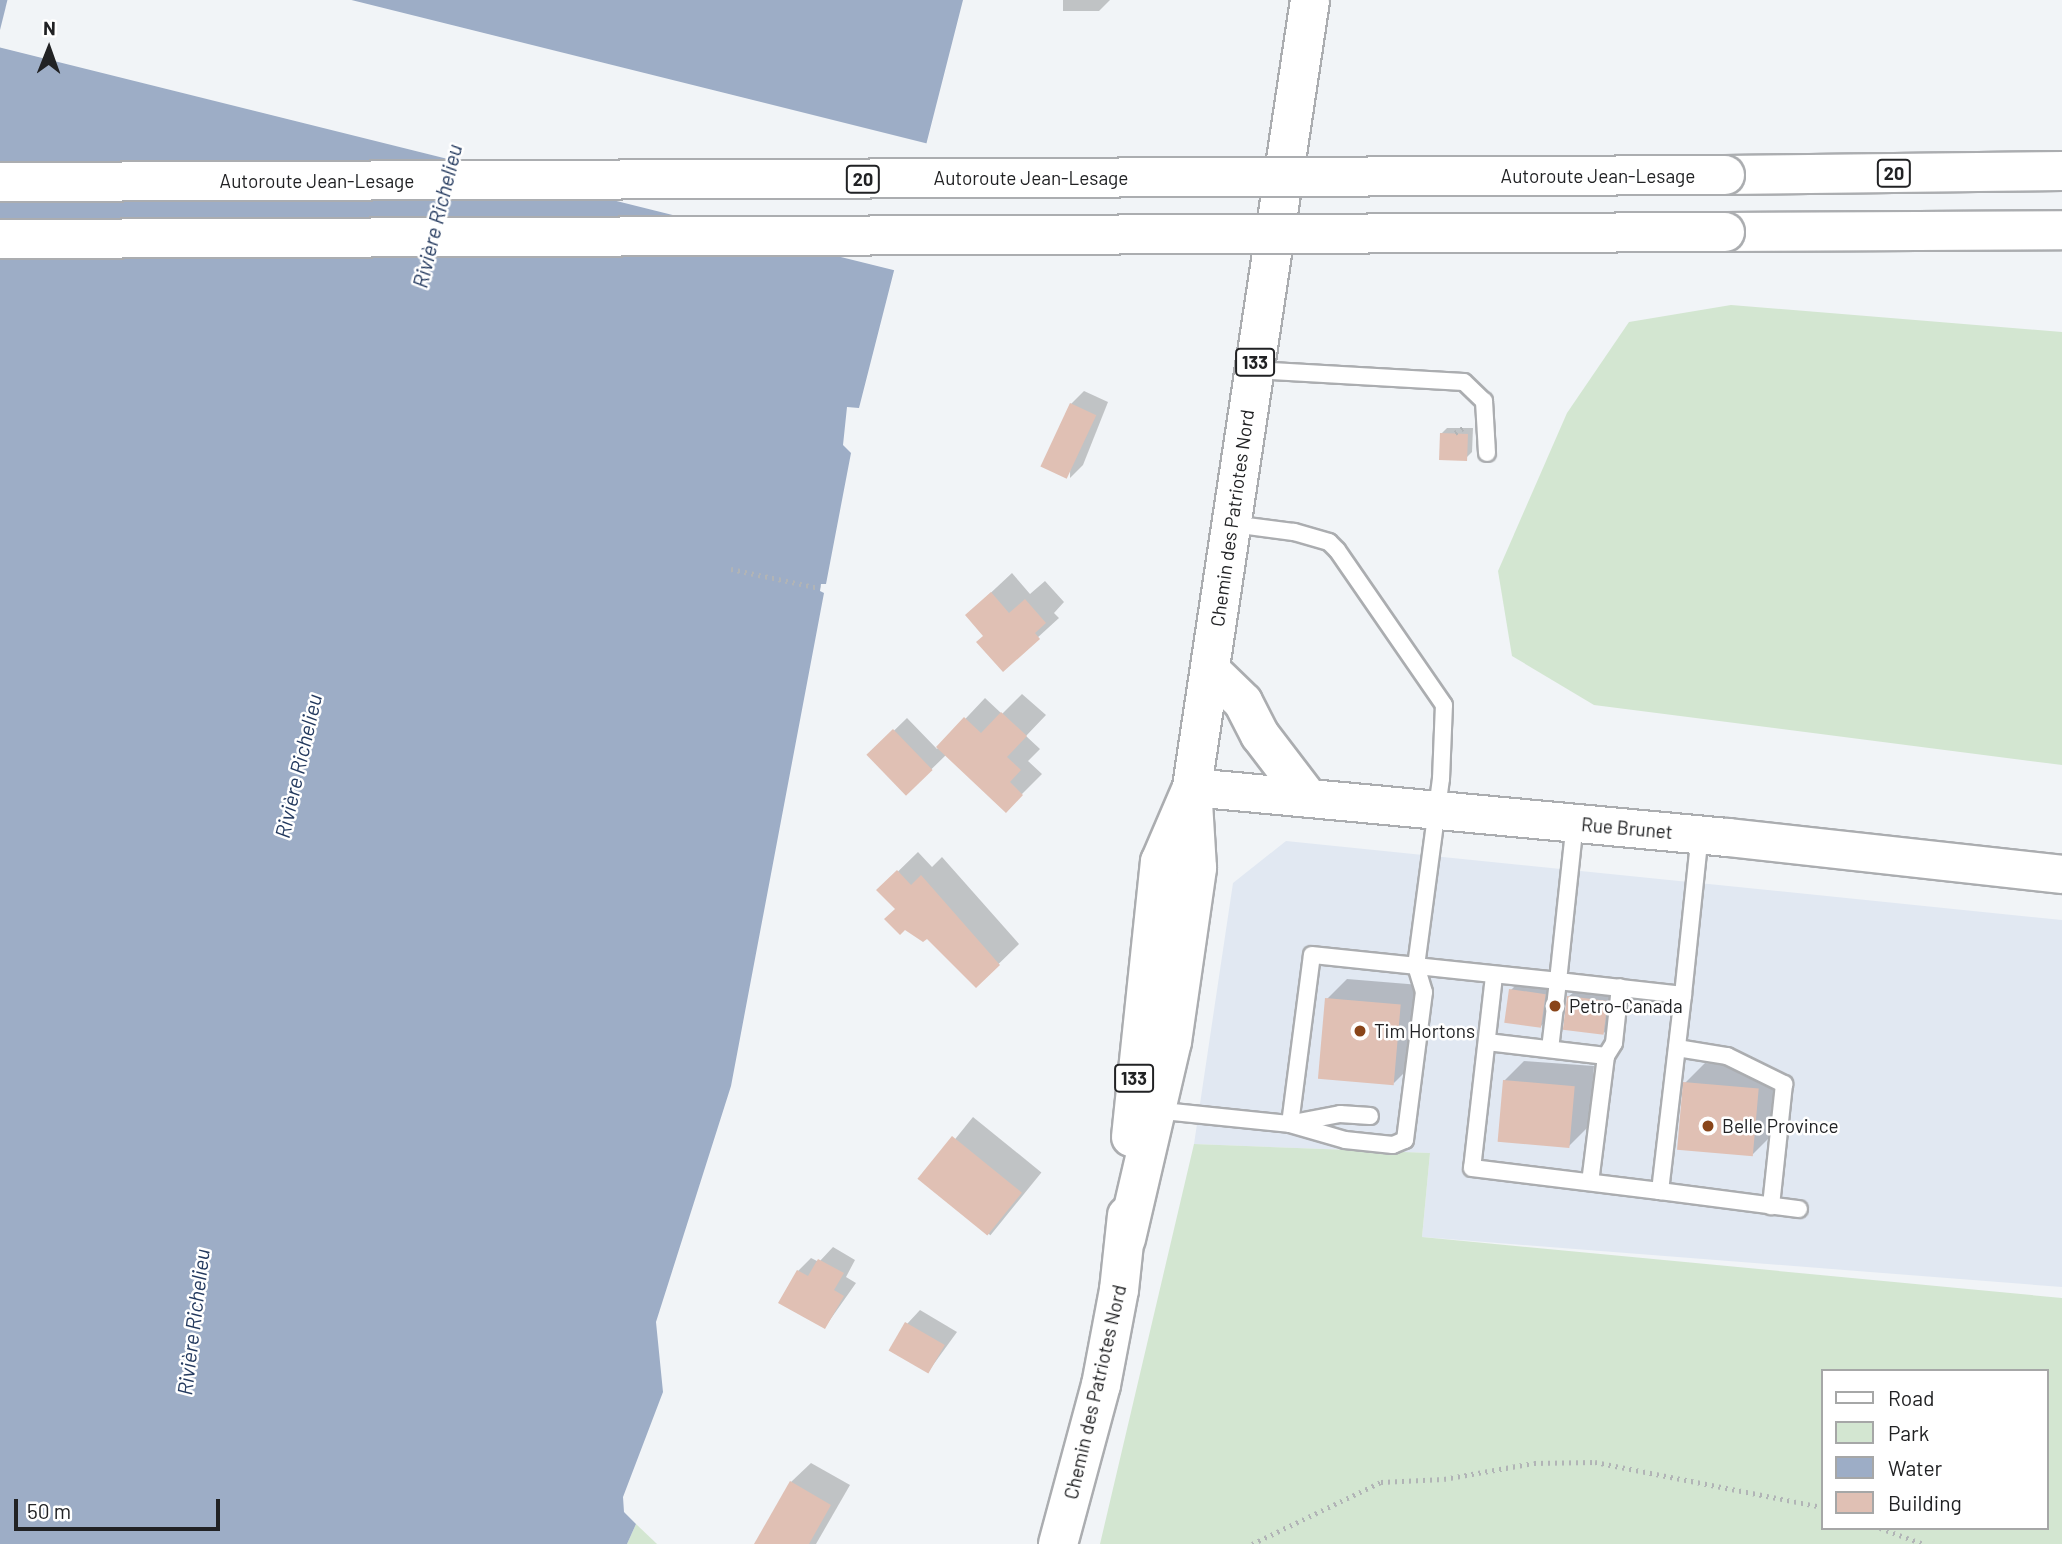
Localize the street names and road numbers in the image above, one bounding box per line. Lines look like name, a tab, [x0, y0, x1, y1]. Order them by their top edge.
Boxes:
road number: 20	[1876, 158, 1912, 188]
road number: 20	[846, 164, 880, 194]
street label: Autoroute Jean-Lesage	[1501, 165, 1695, 187]
street label: Autoroute Jean-Lesage	[934, 167, 1128, 189]
street label: Autoroute Jean-Lesage	[220, 170, 414, 192]
road number: 133	[1234, 348, 1276, 376]
street label: Chemin des Patriotes Nord	[1205, 408, 1259, 628]
street label: Rue Brunet	[1580, 813, 1674, 843]
road number: 133	[1113, 1064, 1155, 1092]
street label: Chemin des Patriotes Nord	[1059, 1283, 1131, 1501]

